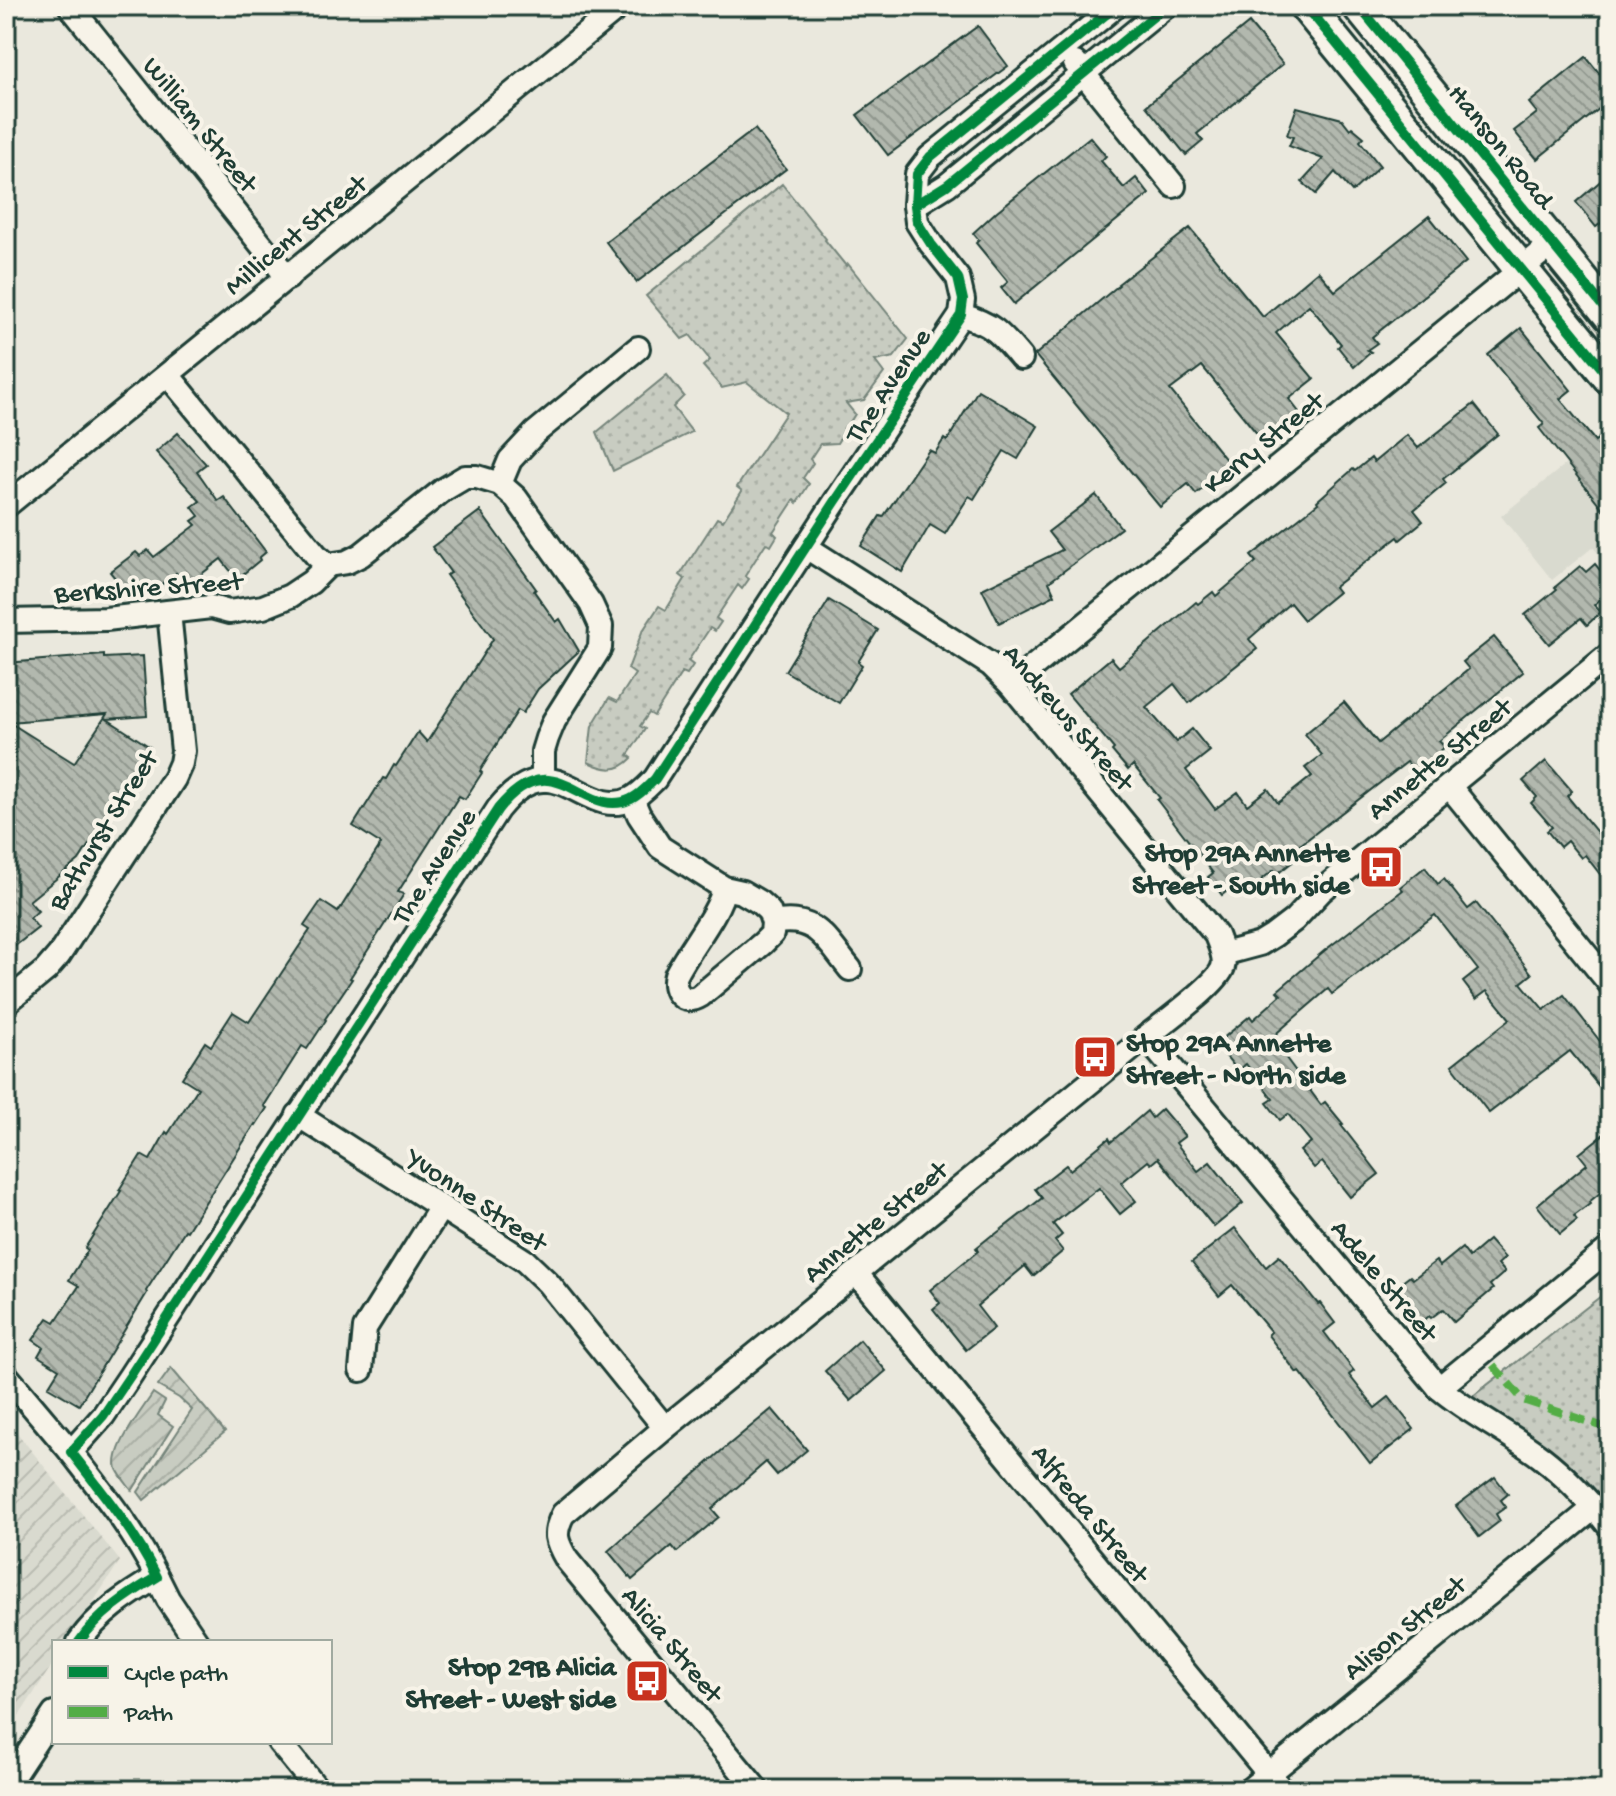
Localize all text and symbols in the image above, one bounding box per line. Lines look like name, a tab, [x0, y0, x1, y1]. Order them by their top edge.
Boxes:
street label: William Street	[134, 51, 265, 202]
street label: Hanson Road	[1439, 79, 1561, 219]
street label: Millicent Street	[219, 167, 377, 304]
street label: The Avenue	[838, 322, 940, 452]
street label: Kerry Street	[1198, 385, 1333, 503]
street label: Berkshire Street	[52, 566, 246, 613]
street label: Andrews Street	[994, 639, 1141, 801]
street label: Annette Street	[1362, 691, 1522, 829]
street label: Bathurst Street	[42, 743, 168, 918]
street label: The Avenue	[385, 803, 486, 933]
place label: Stop 29A Annette Street - South side	[1132, 839, 1352, 904]
bus stop icon: Stop 29A Annette Street - South side	[1357, 843, 1405, 891]
place label: Stop 29A Annette Street - North side	[1126, 1029, 1347, 1094]
bus stop icon: Stop 29A Annette Street - North side	[1071, 1033, 1119, 1081]
street label: Yvonne Street	[397, 1141, 554, 1262]
street label: Annette Street	[798, 1154, 958, 1292]
street label: Adele Street	[1322, 1214, 1445, 1352]
street label: Alfreda Street	[1023, 1439, 1156, 1593]
street label: Alison Street	[1338, 1568, 1476, 1689]
street label: Alicia Street	[613, 1581, 730, 1713]
legend	[52, 1640, 332, 1744]
place label: Stop 29B Alicia Street - West side	[405, 1653, 618, 1718]
bus stop icon: Stop 29B Alicia Street - West side	[623, 1657, 671, 1705]
text: Cycle path	[124, 1661, 228, 1690]
text: Path	[123, 1701, 173, 1730]

